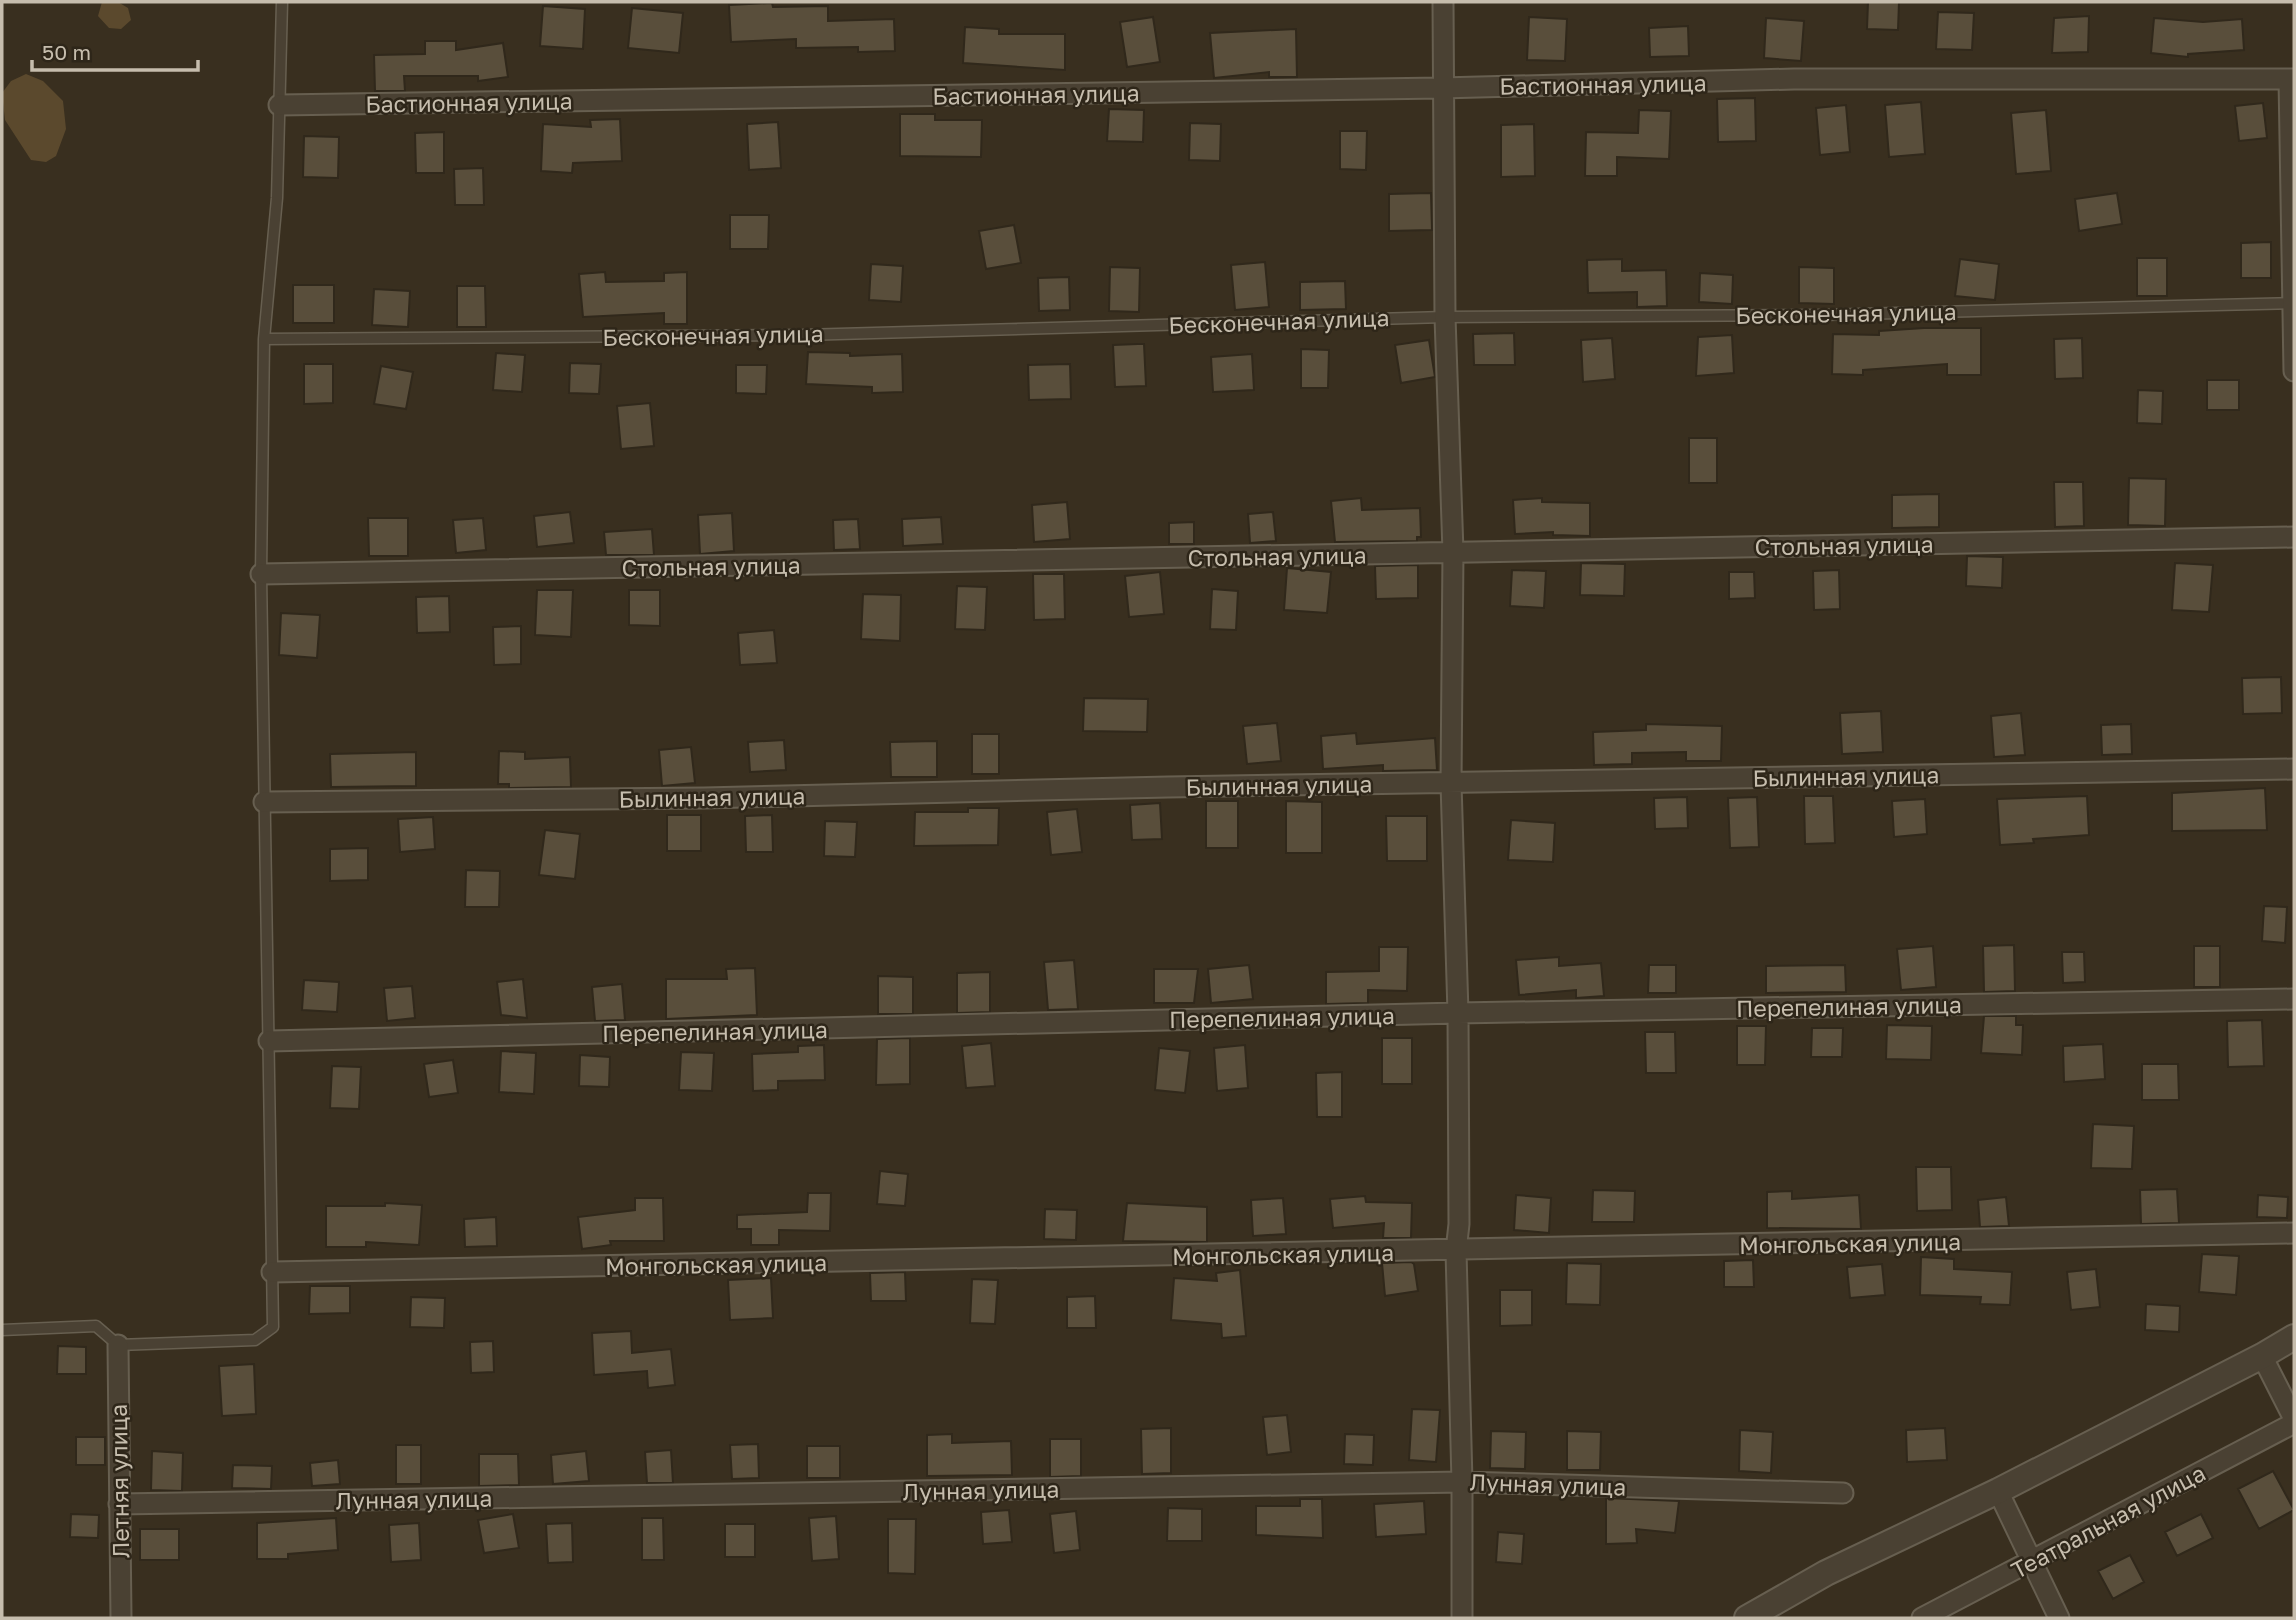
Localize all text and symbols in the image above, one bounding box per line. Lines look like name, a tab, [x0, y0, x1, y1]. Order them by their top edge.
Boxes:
scale bar	[32, 28, 198, 72]
text: 50 m	[42, 39, 91, 65]
street label: Бастионная улица	[1499, 68, 1707, 100]
street label: Бастионная улица	[932, 78, 1140, 110]
street label: Бастионная улица	[365, 86, 573, 118]
street label: Бесконечная улица	[1735, 297, 1957, 329]
street label: Бесконечная улица	[1168, 303, 1390, 339]
street label: Бесконечная улица	[602, 319, 824, 351]
street label: Стольная улица	[1754, 529, 1934, 561]
street label: Стольная улица	[1187, 540, 1367, 572]
street label: Стольная улица	[621, 550, 801, 582]
street label: Былинная улица	[1752, 760, 1940, 792]
street label: Былинная улица	[1185, 769, 1373, 801]
street label: Былинная улица	[618, 781, 806, 813]
street label: Перепелиная улица	[1736, 990, 1962, 1022]
street label: Перепелиная улица	[1169, 1001, 1395, 1033]
street label: Перепелиная улица	[602, 1015, 828, 1047]
street label: Монгольская улица	[1739, 1227, 1961, 1259]
street label: Монгольская улица	[1172, 1238, 1394, 1270]
street label: Монгольская улица	[605, 1248, 827, 1280]
street label: Летняя улица	[104, 1404, 134, 1558]
street label: Театральная улица	[2006, 1458, 2210, 1584]
street label: Лунная улица	[1469, 1467, 1627, 1501]
street label: Лунная улица	[902, 1475, 1060, 1505]
street label: Лунная улица	[335, 1484, 493, 1514]

